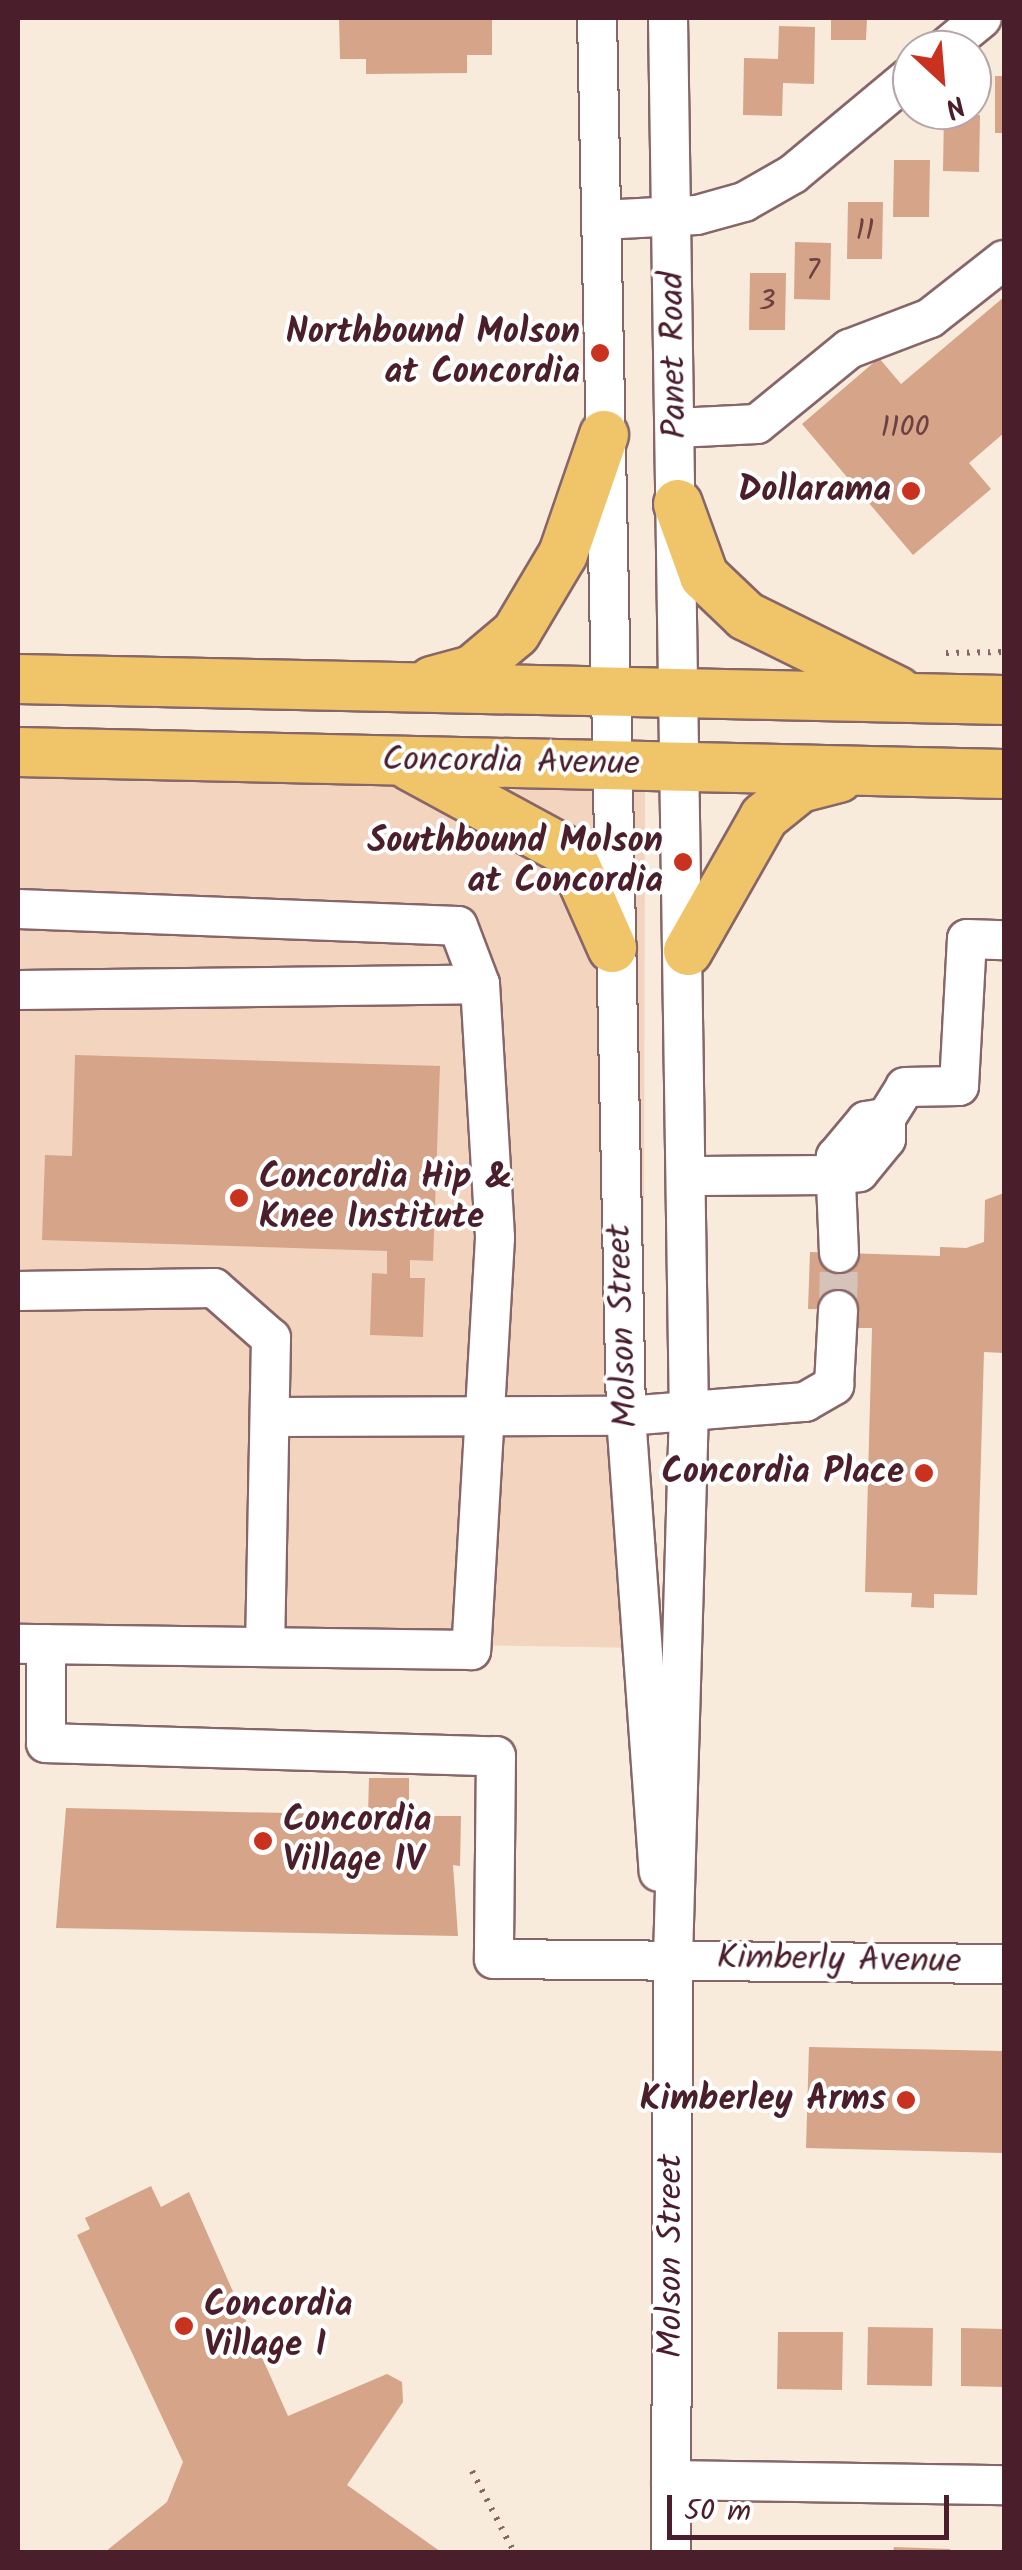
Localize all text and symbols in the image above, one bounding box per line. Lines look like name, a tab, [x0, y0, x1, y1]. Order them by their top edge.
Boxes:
north arrow	[892, 30, 992, 130]
text: N	[937, 82, 972, 130]
house number: 11	[856, 213, 874, 249]
house number: 7	[806, 253, 820, 289]
street label: Panet Road	[653, 271, 697, 439]
house number: 3	[758, 284, 776, 320]
place label: Northbound Molson at Concordia	[286, 312, 580, 394]
marker: Northbound Molson at Concordia	[589, 342, 611, 364]
house number: 1100	[881, 410, 929, 446]
place label: Dollarama	[738, 470, 891, 512]
marker: Dollarama	[900, 480, 922, 502]
street label: Concordia Avenue	[382, 740, 640, 786]
place label: Southbound Molson at Concordia	[367, 821, 663, 903]
marker: Southbound Molson at Concordia	[672, 851, 694, 873]
place label: Concordia Hip & Knee Institute	[259, 1157, 513, 1239]
marker: Concordia Hip & Knee Institute	[228, 1187, 250, 1209]
street label: Molson Street	[599, 1223, 649, 1429]
place label: Concordia Place	[661, 1452, 904, 1494]
marker: Concordia Place	[913, 1462, 935, 1484]
place label: Concordia Village IV	[283, 1800, 432, 1882]
marker: Concordia Village IV	[252, 1830, 274, 1852]
street label: Kimberly Avenue	[716, 1938, 962, 1984]
place label: Kimberley Arms	[640, 2079, 886, 2121]
marker: Kimberley Arms	[895, 2089, 917, 2111]
street label: Molson Street	[651, 2154, 693, 2358]
place label: Concordia Village I	[204, 2285, 353, 2367]
marker: Concordia Village I	[173, 2315, 195, 2337]
scale bar	[672, 2475, 954, 2537]
text: 50 m	[684, 2488, 751, 2536]

